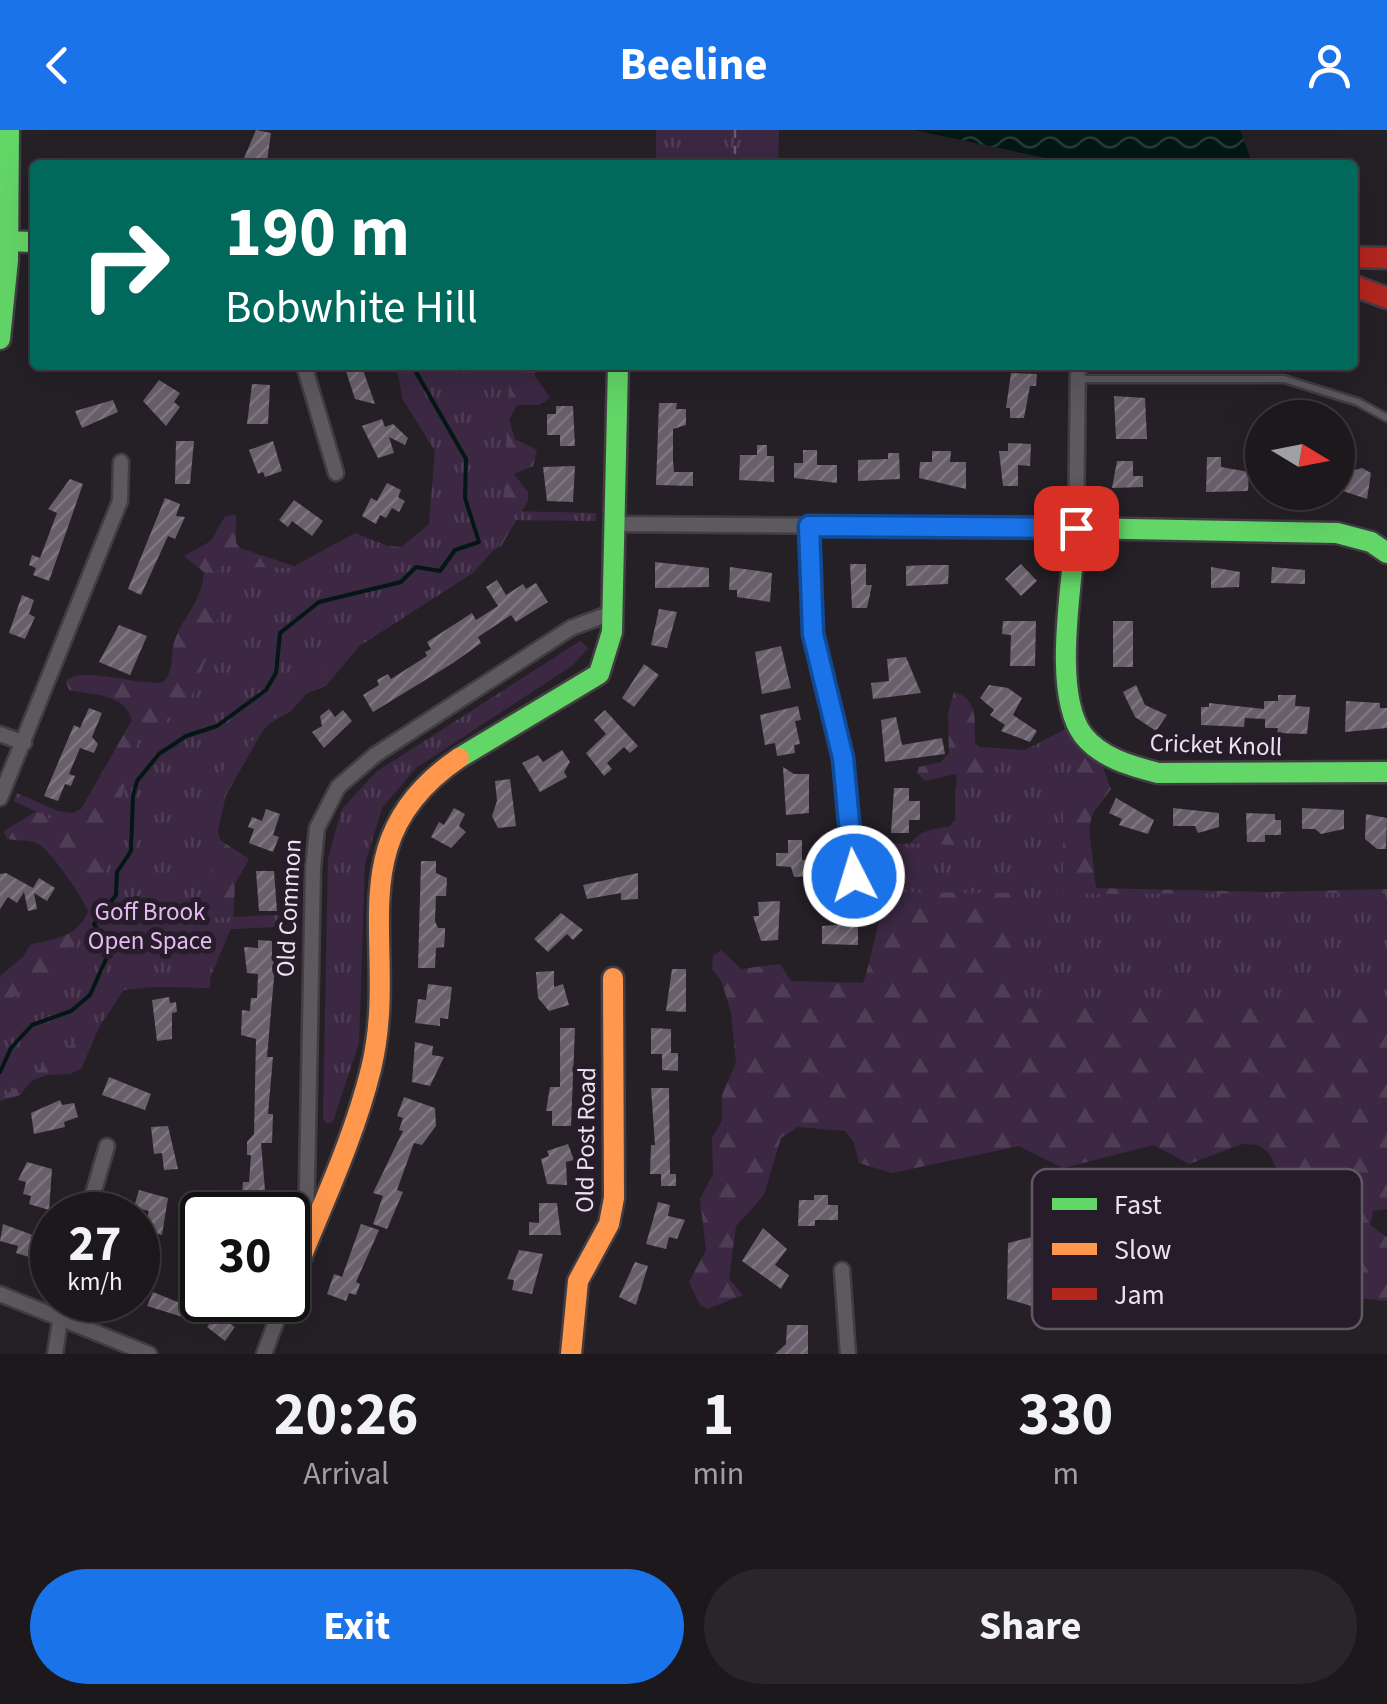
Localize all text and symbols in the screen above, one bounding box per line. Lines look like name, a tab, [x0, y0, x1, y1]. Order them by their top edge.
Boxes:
text: Beeline	[619, 33, 768, 97]
icon: back	[30, 38, 85, 93]
icon: person	[1302, 38, 1357, 93]
text: 190 m	[225, 183, 410, 283]
icon: right	[60, 200, 190, 330]
text: Bobwhite Hill	[225, 276, 478, 340]
north arrow	[1245, 400, 1355, 510]
map controls	[1245, 400, 1355, 510]
pin	[1034, 486, 1119, 571]
icon: arrive	[1049, 501, 1104, 556]
street label: Cricket Knoll	[1149, 725, 1283, 765]
position arrow	[802, 824, 906, 928]
street label: Old Common	[267, 838, 311, 978]
park label: Goff Brook Open Space	[88, 894, 212, 959]
street label: Old Post Road	[567, 1067, 605, 1213]
legend	[1032, 1169, 1362, 1329]
text: Fast	[1114, 1185, 1162, 1225]
speed limit sign: 30	[180, 1192, 310, 1322]
text: 27	[69, 1209, 121, 1280]
text: Slow	[1114, 1230, 1171, 1270]
text: km/h	[67, 1264, 123, 1300]
text: Jam	[1114, 1275, 1165, 1315]
text: 20:26	[274, 1373, 419, 1458]
text: 1	[703, 1373, 734, 1458]
text: 330	[1018, 1373, 1113, 1458]
text: Arrival	[303, 1451, 389, 1497]
text: min	[692, 1451, 744, 1497]
text: m	[1052, 1451, 1079, 1497]
button: Exit	[30, 1569, 684, 1684]
button: Share	[704, 1569, 1357, 1684]

